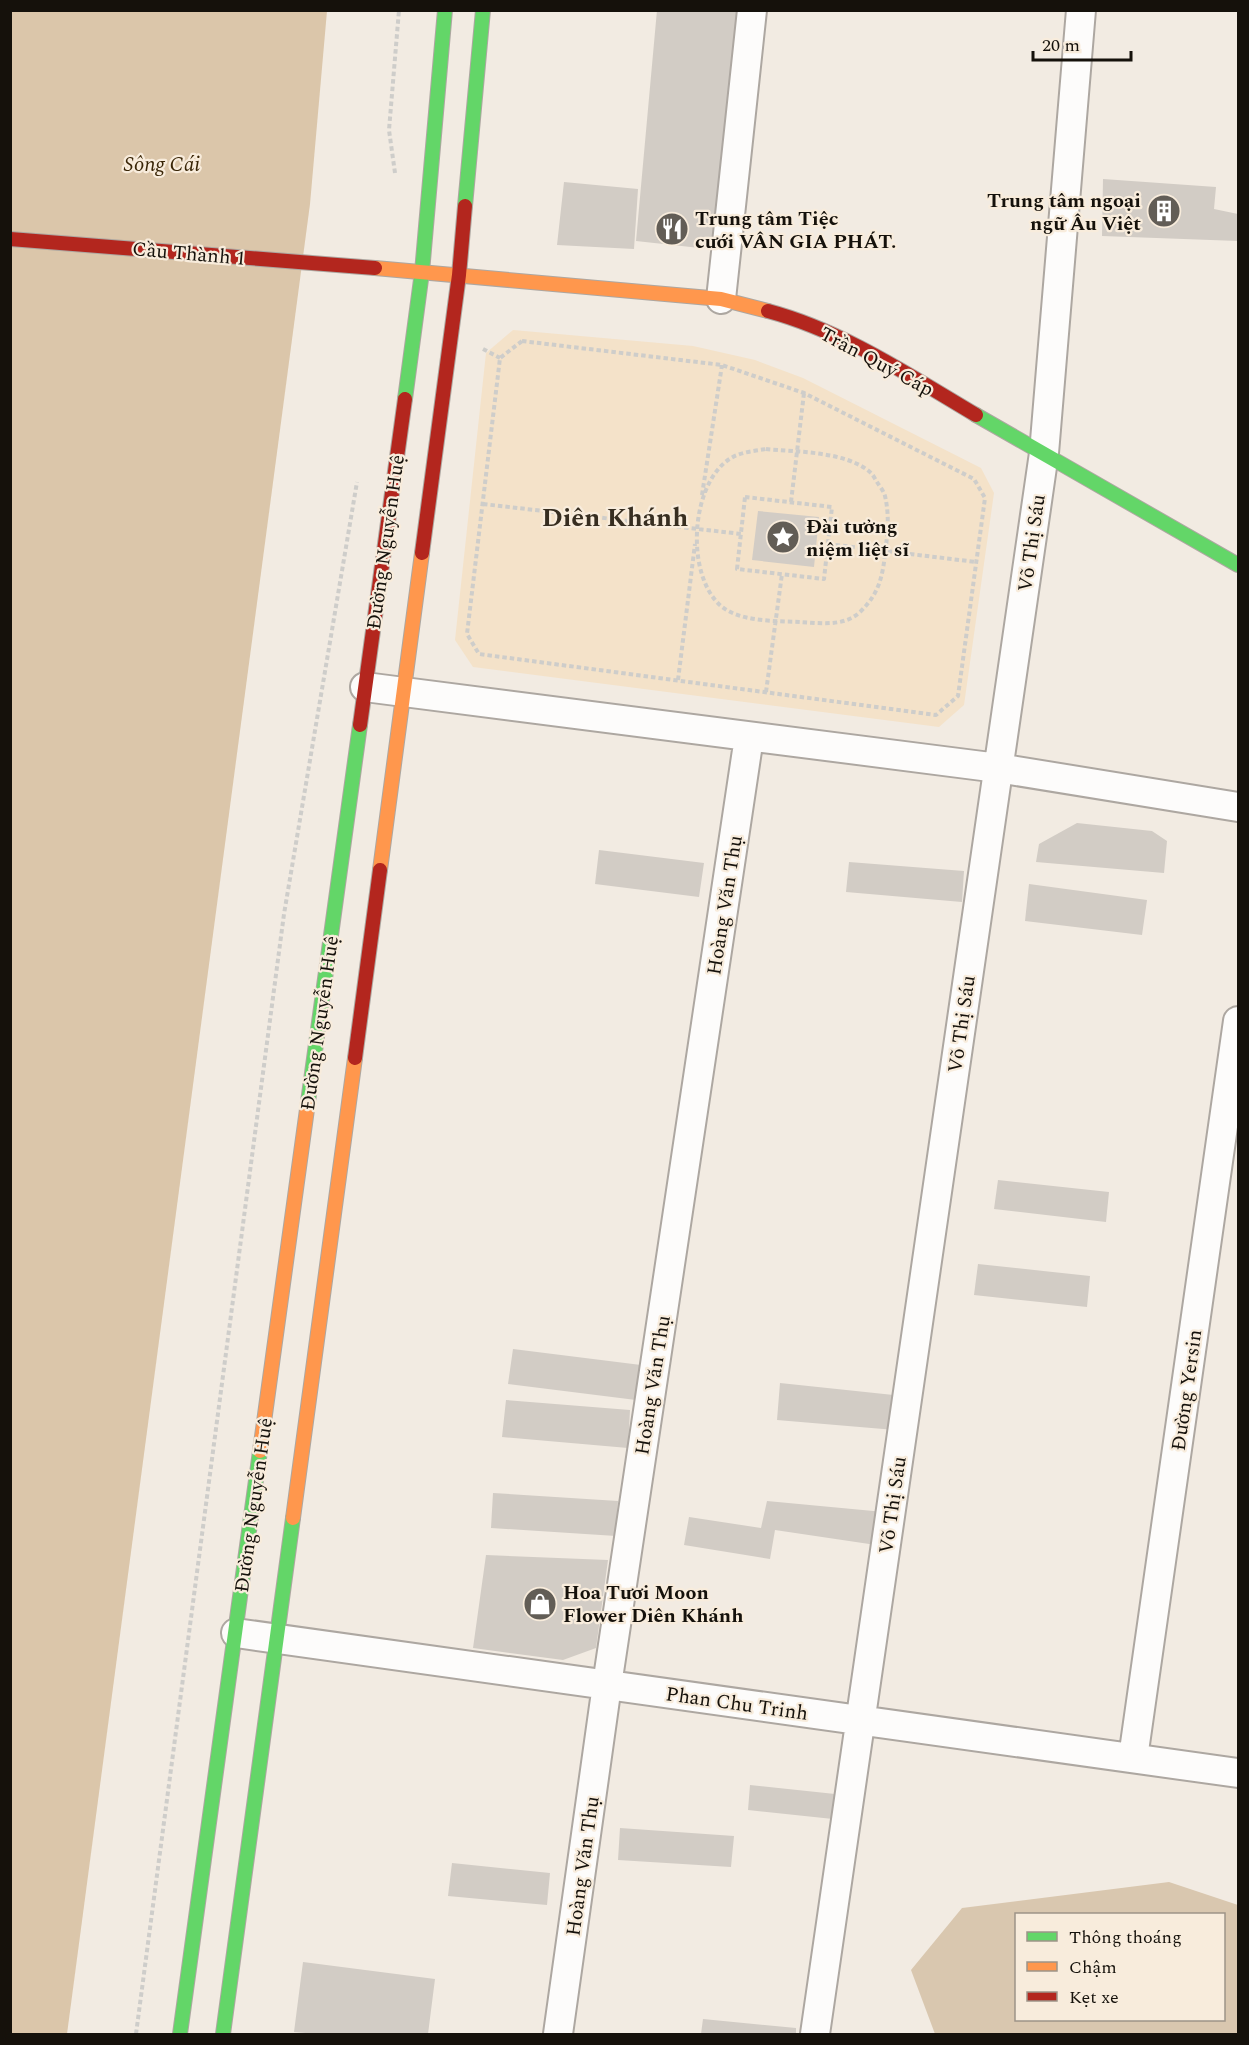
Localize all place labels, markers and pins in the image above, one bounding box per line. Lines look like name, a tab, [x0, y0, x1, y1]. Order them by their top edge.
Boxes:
place label: Trung tâm ngoại ngữ Âu Việt	[987, 186, 1141, 239]
building icon: Trung tâm ngoại ngữ Âu Việt	[1146, 193, 1182, 229]
place label: Trung tâm Tiệc cưới VÂN GIA PHÁT.	[695, 204, 896, 257]
restaurant icon: Trung tâm Tiệc cưới VÂN GIA PHÁT.	[654, 211, 690, 247]
place label: Đài tưởng niệm liệt sĩ	[806, 512, 909, 565]
place icon: Đài tưởng niệm liệt sĩ	[765, 519, 801, 555]
place label: Hoa Tươi Moon Flower Diên Khánh	[563, 1578, 744, 1631]
shop icon: Hoa Tươi Moon Flower Diên Khánh	[522, 1586, 558, 1622]

